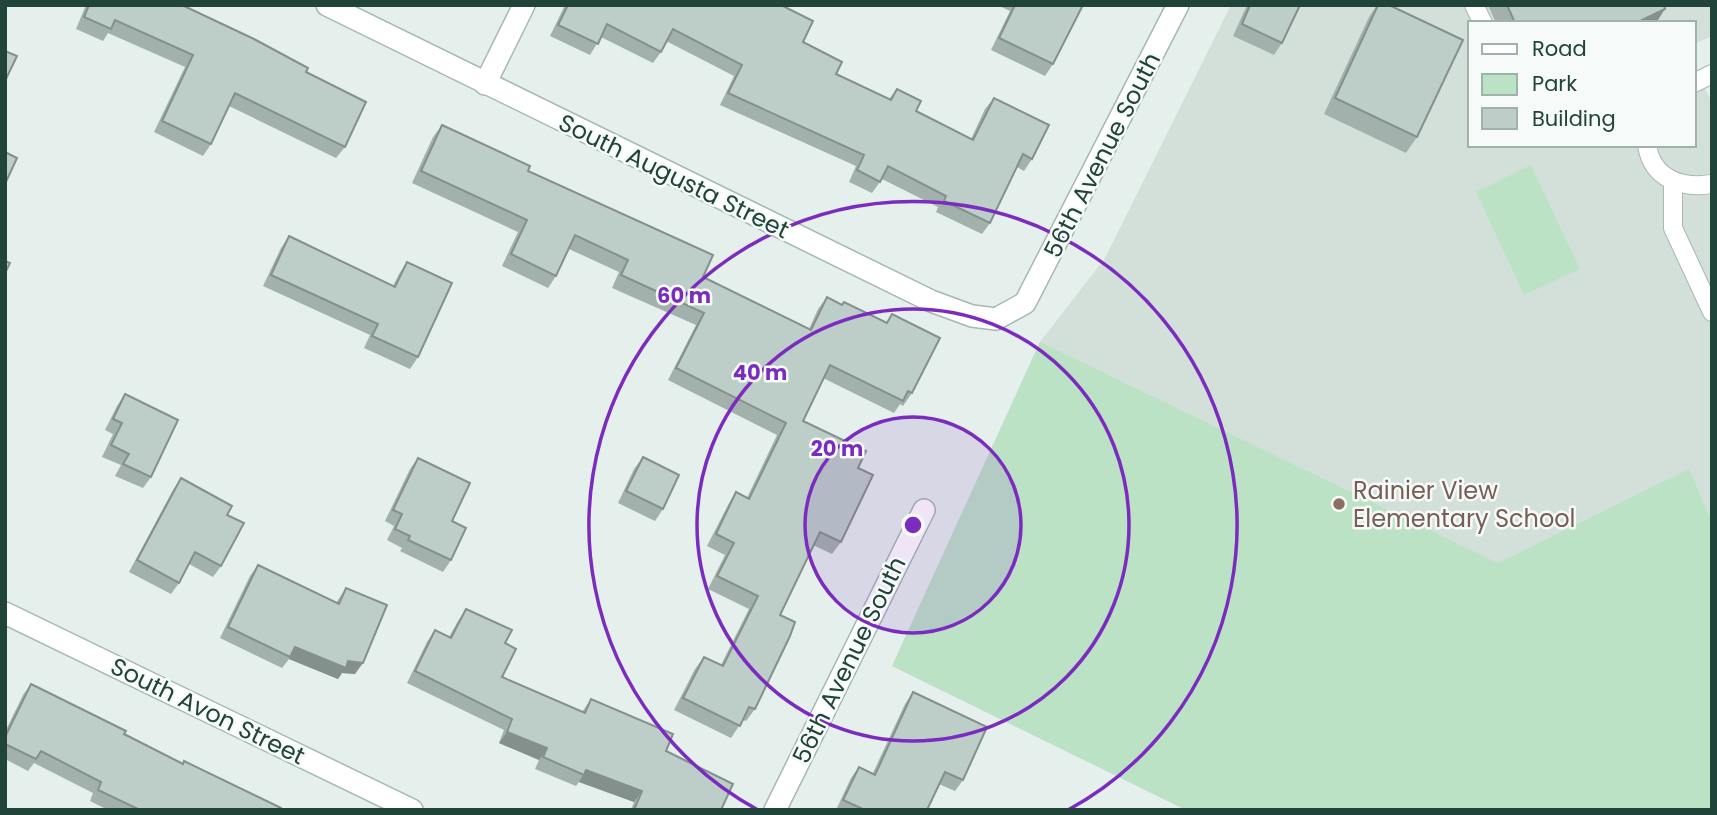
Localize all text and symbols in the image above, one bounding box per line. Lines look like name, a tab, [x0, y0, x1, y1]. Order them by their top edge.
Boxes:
legend	[1468, 21, 1696, 147]
text: Road	[1532, 34, 1587, 63]
street label: 56th Avenue South	[1036, 47, 1168, 263]
text: Park	[1532, 69, 1577, 98]
text: Building	[1532, 104, 1616, 133]
street label: South Augusta Street	[553, 106, 795, 246]
text: 60 m	[657, 281, 711, 310]
text: 40 m	[733, 358, 787, 387]
text: 20 m	[811, 434, 863, 463]
place label: Rainier View Elementary School	[1353, 474, 1576, 535]
marker: Rainier View Elementary School	[1331, 496, 1347, 512]
centre of rings	[901, 513, 925, 537]
street label: 56th Avenue South	[785, 551, 913, 769]
street label: South Avon Street	[105, 650, 311, 772]

